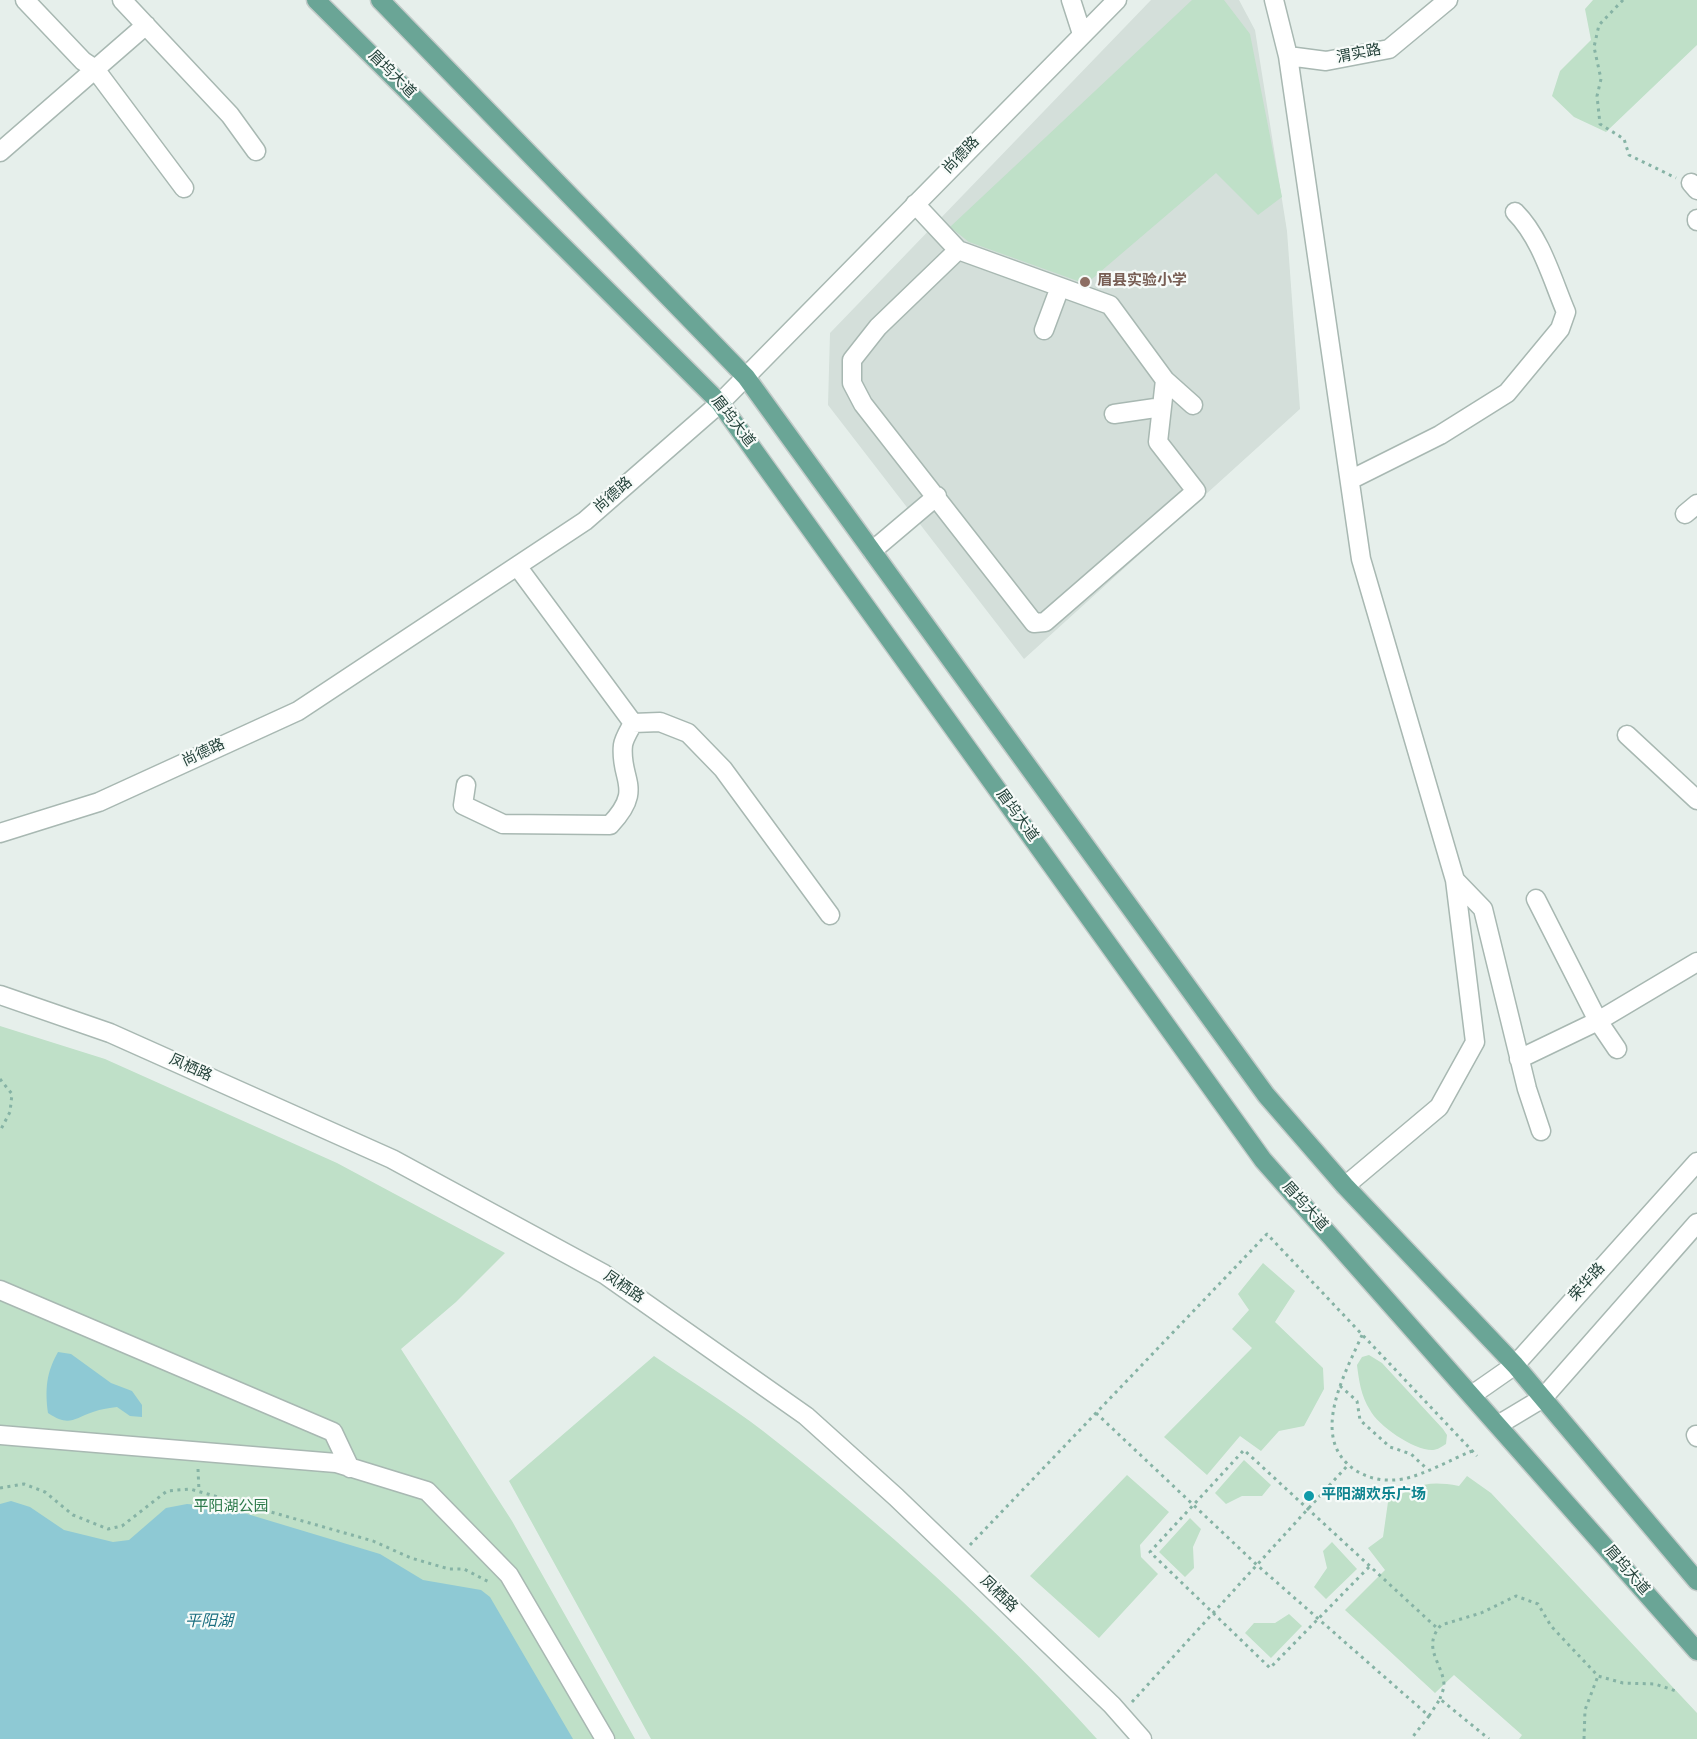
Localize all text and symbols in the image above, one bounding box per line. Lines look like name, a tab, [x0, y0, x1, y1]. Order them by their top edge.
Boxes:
street label: 渭实路	[1335, 42, 1383, 68]
street label: 眉坞大道	[363, 47, 419, 103]
street label: 尚德路	[940, 134, 984, 178]
place label: 眉县实验小学	[1097, 273, 1187, 291]
marker: 眉县实验小学	[1078, 275, 1092, 289]
street label: 眉坞大道	[706, 393, 758, 451]
street label: 尚德路	[591, 474, 637, 518]
street label: 尚德路	[180, 736, 228, 772]
street label: 眉坞大道	[991, 786, 1041, 846]
street label: 凤栖路	[166, 1052, 214, 1086]
street label: 眉坞大道	[1277, 1179, 1331, 1235]
street label: 荣华路	[1566, 1260, 1610, 1306]
street label: 凤栖路	[599, 1268, 647, 1308]
place label: 平阳湖欢乐广场	[1321, 1487, 1426, 1505]
marker: 平阳湖欢乐广场	[1302, 1489, 1316, 1503]
park label: 平阳湖公园	[194, 1499, 268, 1517]
street label: 眉坞大道	[1600, 1542, 1652, 1600]
street label: 凤栖路	[976, 1573, 1020, 1617]
water label: 平阳湖	[185, 1613, 233, 1633]

